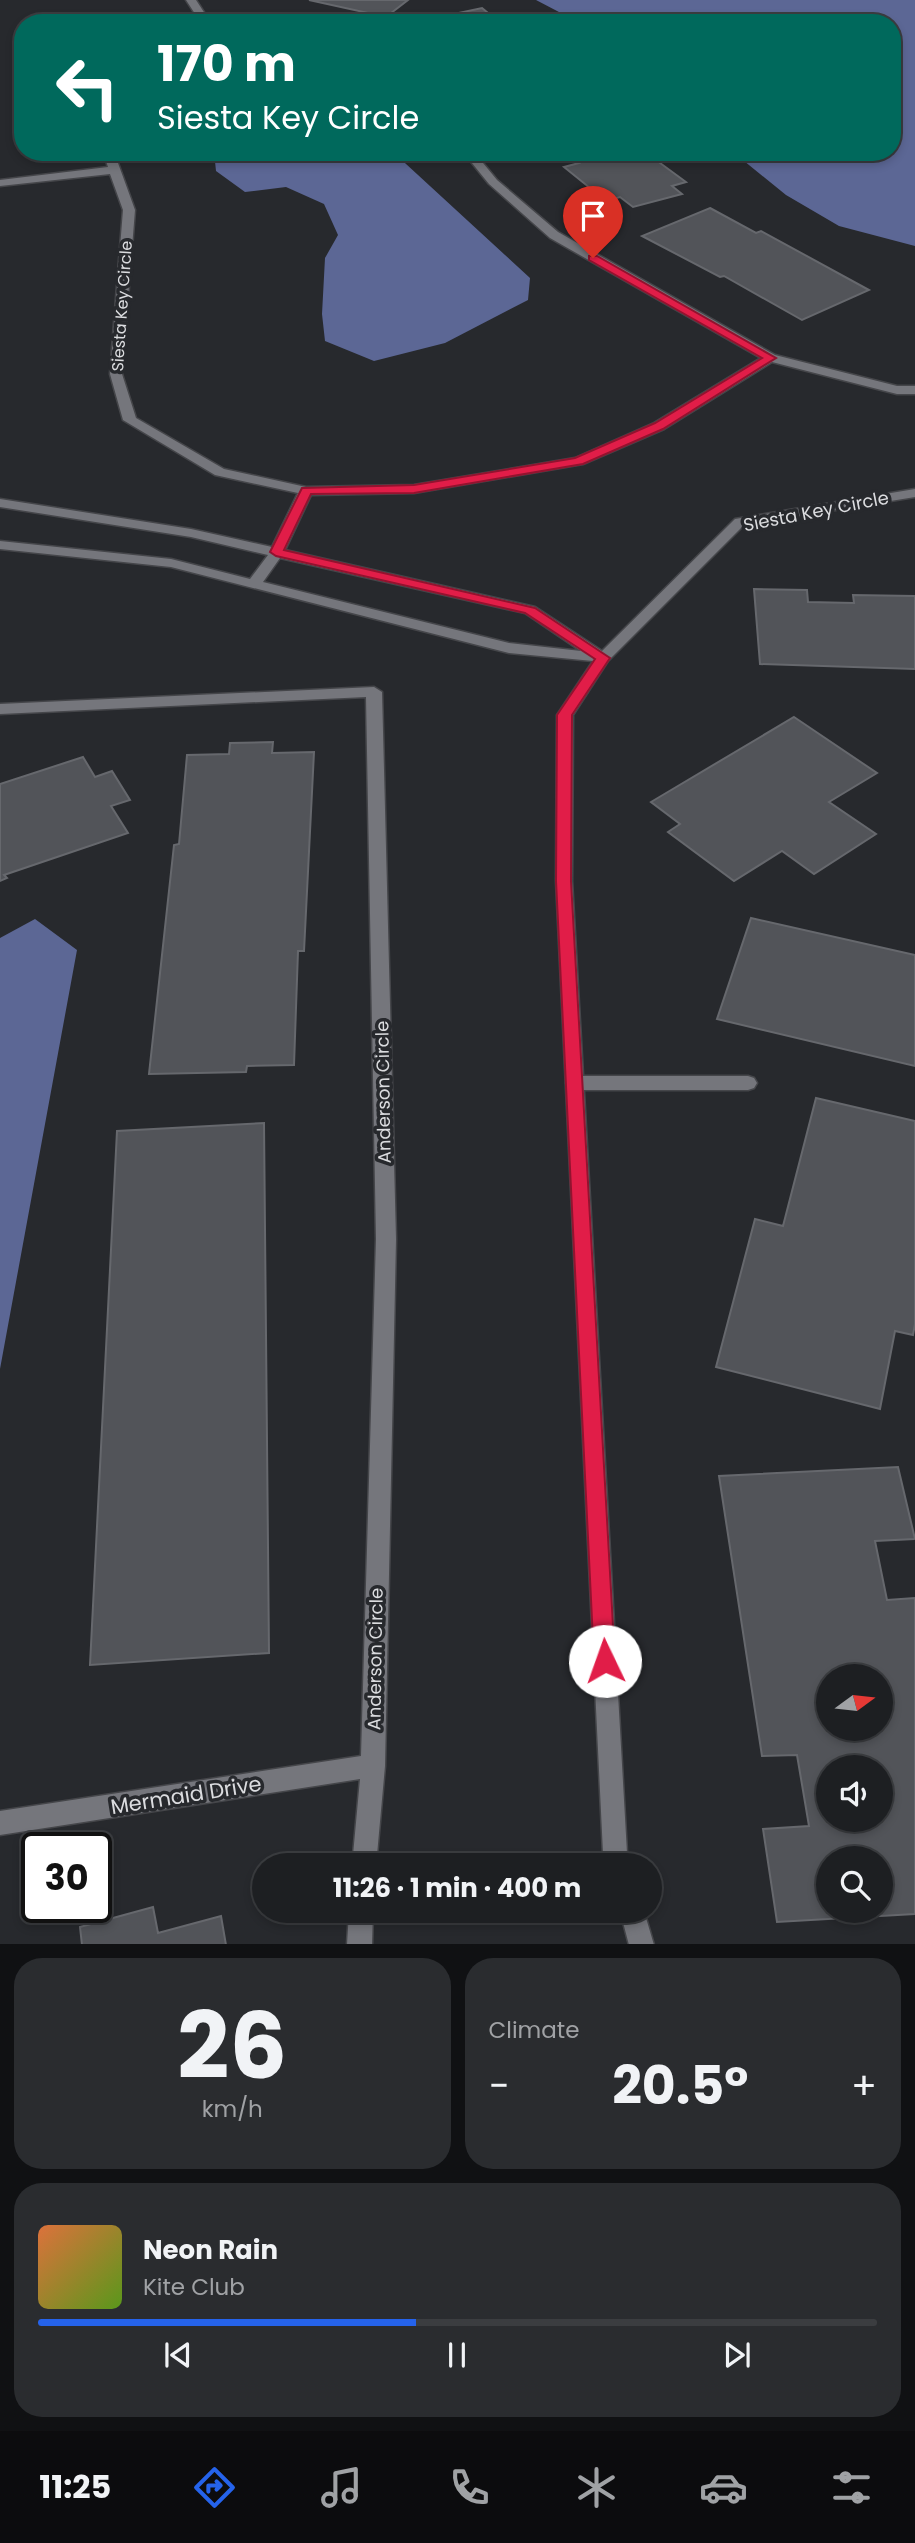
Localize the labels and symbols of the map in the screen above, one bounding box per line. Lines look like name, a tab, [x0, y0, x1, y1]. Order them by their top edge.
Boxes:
pin	[563, 186, 623, 258]
street label: Siesta Key Circle	[106, 240, 138, 372]
street label: Siesta Key Circle	[741, 485, 891, 537]
street label: Anderson Circle	[369, 1021, 397, 1163]
street label: Anderson Circle	[361, 1588, 389, 1730]
position arrow	[568, 1624, 642, 1698]
north arrow	[816, 1664, 892, 1741]
street label: Mermaid Drive	[108, 1769, 264, 1821]
speed limit sign: 30	[21, 1832, 112, 1923]

